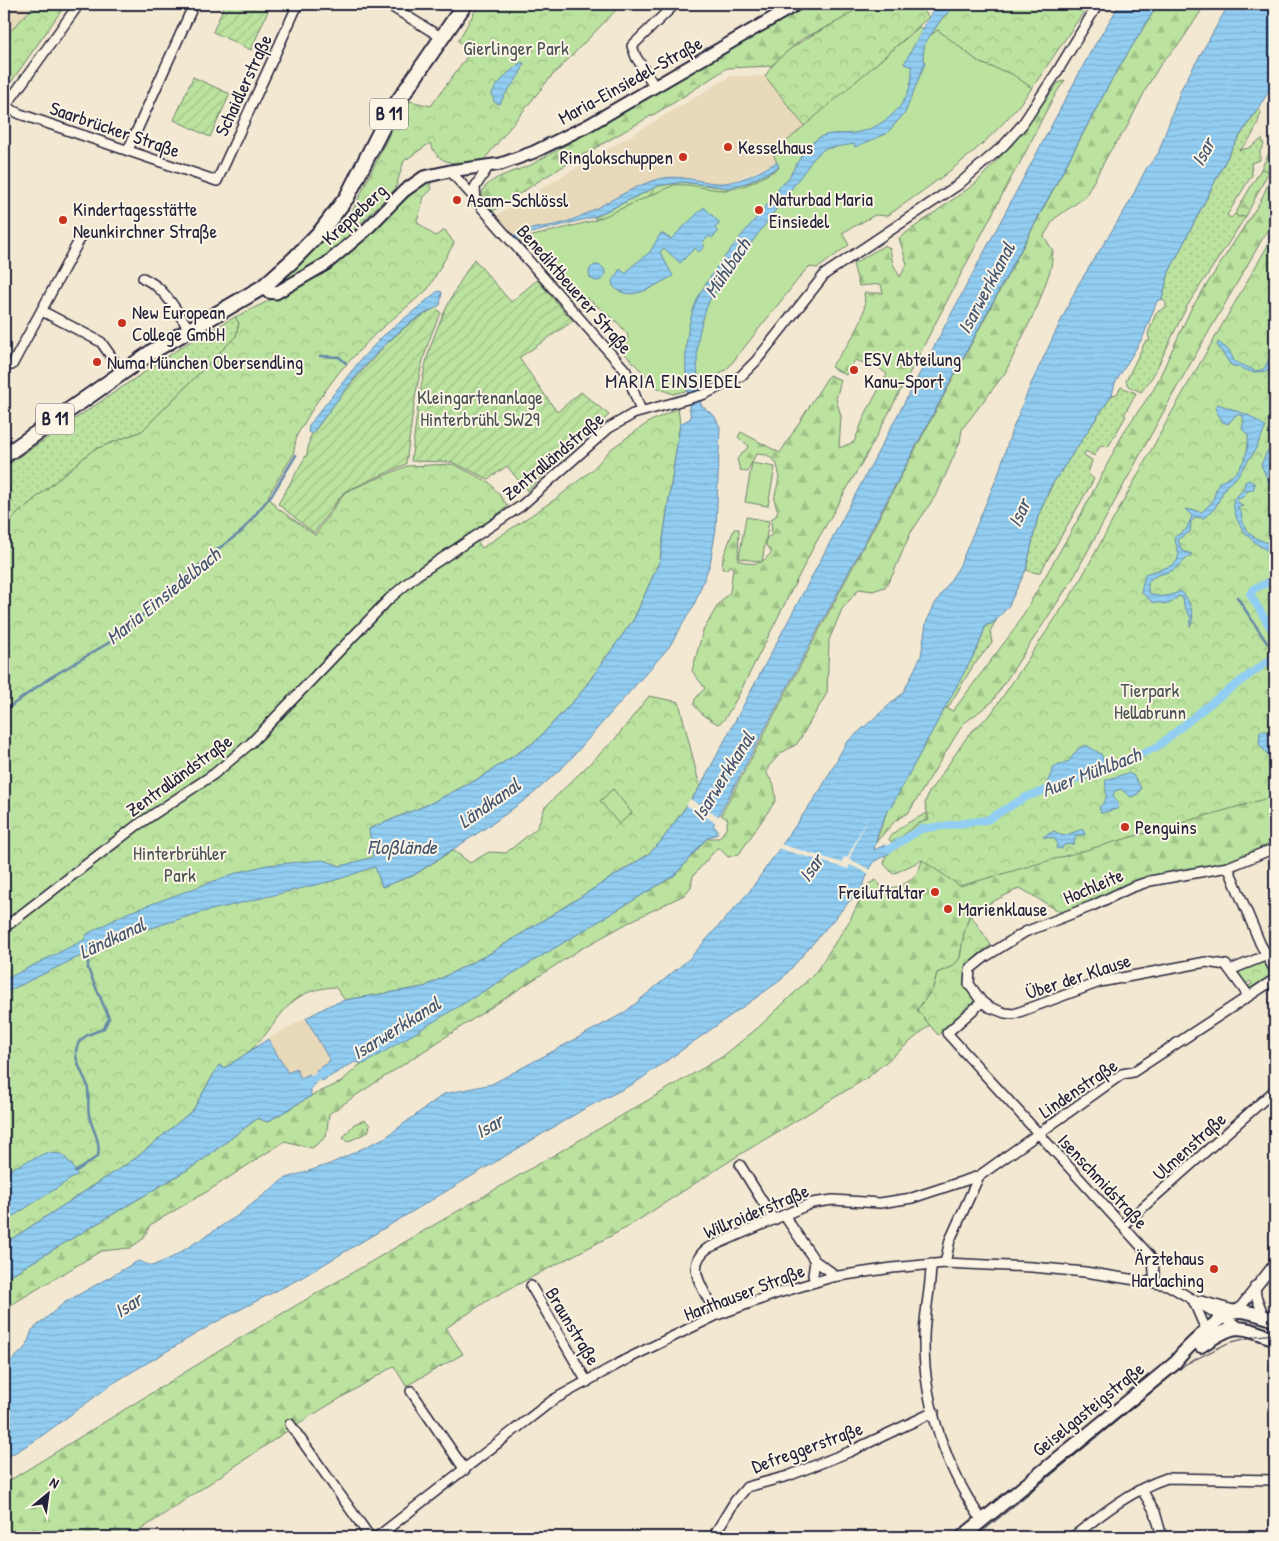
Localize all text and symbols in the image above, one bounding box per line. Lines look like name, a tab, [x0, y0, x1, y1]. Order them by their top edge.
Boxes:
street label: Maria-Einsiedel-Straße	[553, 29, 707, 130]
street label: Schaidlerstraße	[208, 30, 278, 140]
park label: Gierlinger Park	[463, 35, 569, 61]
street label: Saarbrücker Straße	[47, 95, 184, 164]
road number: B 11	[370, 98, 408, 130]
water label: Isar	[1184, 131, 1222, 170]
place label: Kesselhaus	[738, 134, 813, 160]
marker: Kesselhaus	[722, 141, 734, 153]
place label: Ringlokschuppen	[560, 144, 673, 170]
marker: Ringlokschuppen	[677, 151, 689, 163]
street label: Kreppeberg	[316, 177, 392, 251]
place label: Naturbad Maria Einsiedel	[769, 186, 873, 234]
place label: Asam-Schlössl	[467, 187, 569, 213]
marker: Asam-Schlössl	[451, 194, 463, 206]
place label: Kindertagesstätte Neunkirchner Straße	[73, 196, 218, 244]
marker: Naturbad Maria Einsiedel	[753, 204, 765, 216]
marker: Kindertagesstätte Neunkirchner Straße	[57, 214, 69, 226]
street label: Benediktbeuerer Straße	[511, 219, 639, 360]
water label: Mühlbach	[697, 232, 757, 303]
water label: Isarwerkkanal	[950, 236, 1022, 338]
place label: New European College GmbH	[132, 299, 226, 347]
marker: New European College GmbH	[116, 317, 128, 329]
place label: ESV Abteilung Kanu-Sport	[864, 346, 961, 394]
place label: Numa München Obersendling	[107, 349, 303, 375]
marker: Numa München Obersendling	[91, 356, 103, 368]
marker: ESV Abteilung Kanu-Sport	[848, 364, 860, 376]
district label: MARIA EINSIEDEL	[605, 367, 743, 394]
park label: Kleingartenanlage Hinterbrühl SW29	[417, 384, 543, 432]
road number: B 11	[36, 404, 74, 434]
street label: Zentralländstraße	[497, 406, 610, 506]
water label: Isar	[1001, 492, 1037, 531]
water label: Maria Einsiedelbach	[100, 540, 227, 650]
park label: Tierpark Hellabrunn	[1114, 677, 1186, 725]
water label: Isarwerkkanal	[685, 725, 761, 825]
street label: Zentralländstraße	[121, 728, 238, 822]
water label: Auer Mühlbach	[1037, 740, 1146, 803]
water label: Ländkanal	[452, 770, 527, 834]
place label: Penguins	[1135, 814, 1197, 840]
marker: Penguins	[1119, 821, 1131, 833]
water label: Floßlände	[367, 833, 438, 861]
park label: Hinterbrühler Park	[133, 840, 228, 888]
water label: Isar	[792, 847, 831, 887]
street label: Hochleite	[1059, 862, 1127, 910]
place label: Freiluftaltar	[838, 879, 926, 905]
marker: Freiluftaltar	[929, 886, 941, 898]
place label: Marienklause	[958, 896, 1048, 922]
marker: Marienklause	[942, 903, 954, 915]
water label: Ländkanal	[74, 910, 151, 965]
street label: Über der Klause	[1022, 947, 1134, 1005]
water label: Isarwerkkanal	[346, 989, 447, 1065]
street label: Lindenstraße	[1034, 1052, 1123, 1124]
water label: Isar	[470, 1106, 510, 1144]
street label: Ulmenstraße	[1147, 1106, 1232, 1186]
street label: Isenschmidstraße	[1052, 1128, 1154, 1235]
street label: Willroiderstraße	[699, 1177, 813, 1245]
place label: Ärztehaus Harlaching	[1131, 1245, 1204, 1293]
street label: Harthauser Straße	[680, 1257, 809, 1327]
marker: Ärztehaus Harlaching	[1208, 1263, 1220, 1275]
street label: Braunstraße	[540, 1282, 607, 1370]
water label: Isar	[109, 1284, 149, 1324]
street label: Geiselgasteigstraße	[1027, 1355, 1150, 1462]
street label: Defreggerstraße	[748, 1415, 866, 1479]
north arrow	[22, 1468, 72, 1518]
text: N	[47, 1472, 63, 1493]

